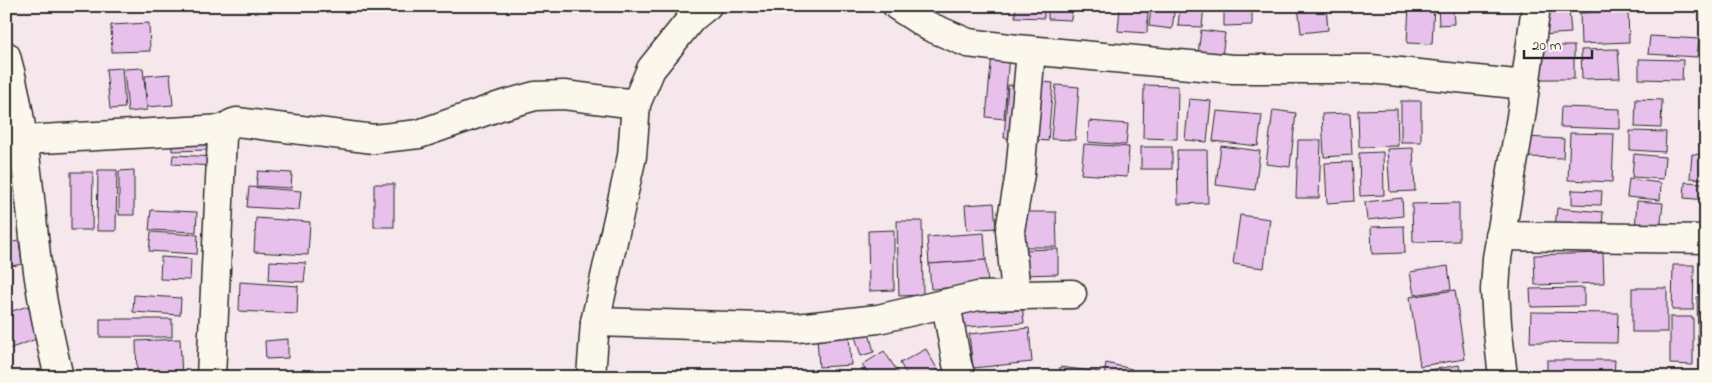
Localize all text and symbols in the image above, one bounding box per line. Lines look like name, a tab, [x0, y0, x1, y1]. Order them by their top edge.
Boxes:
scale bar	[1524, 28, 1592, 60]
text: 20 m	[1532, 35, 1562, 57]

